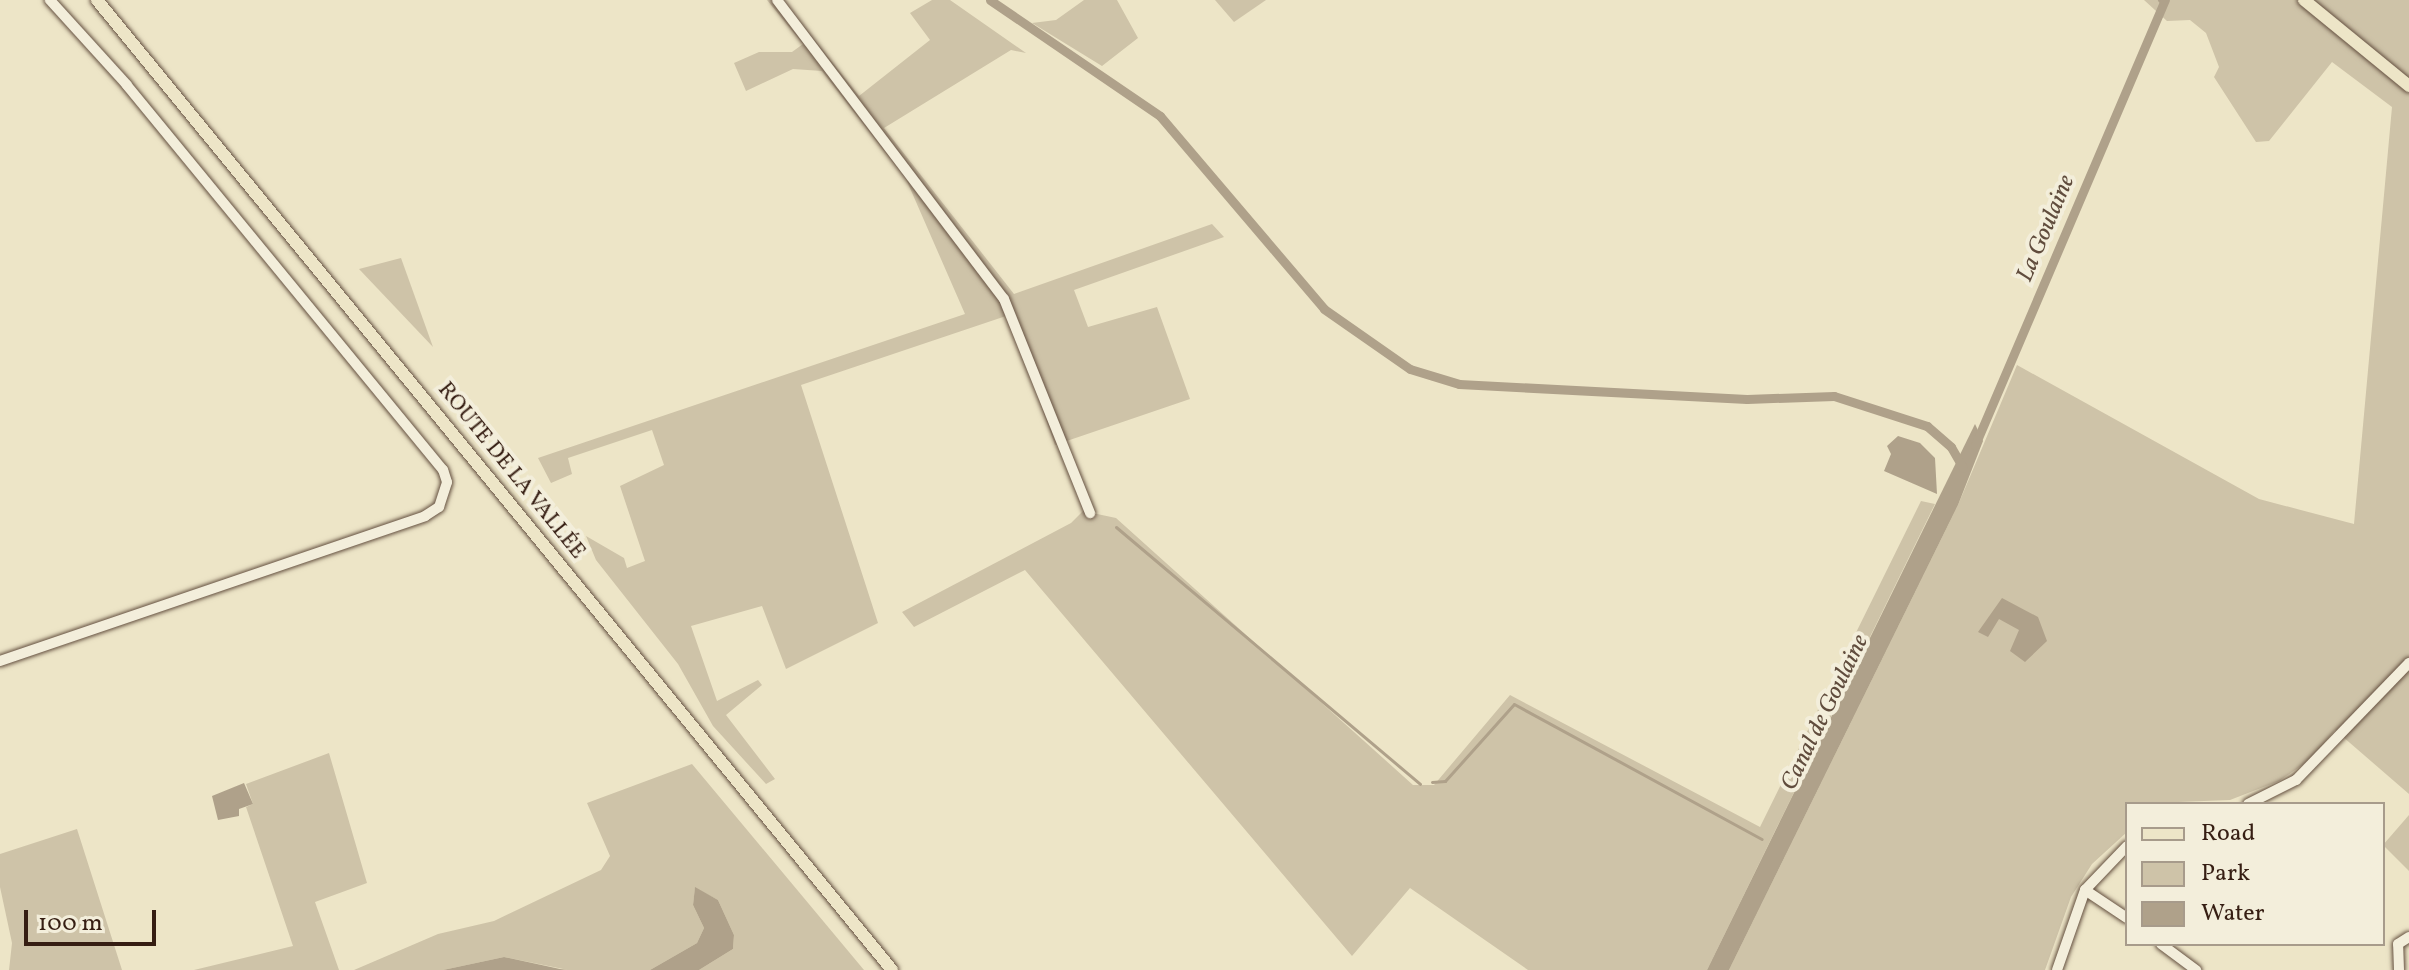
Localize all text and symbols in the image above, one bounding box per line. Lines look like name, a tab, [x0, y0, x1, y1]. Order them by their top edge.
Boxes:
water label: La Goulaine	[2012, 171, 2082, 287]
street label: ROUTE DE LA VALLÉE	[431, 377, 591, 565]
water label: Canal de Goulaine	[1776, 630, 1876, 796]
legend	[2125, 802, 2385, 946]
text: Road	[2201, 817, 2255, 851]
text: Park	[2201, 857, 2250, 891]
scale bar	[28, 894, 160, 944]
text: Water	[2201, 897, 2265, 931]
text: 100 m	[38, 907, 103, 941]

